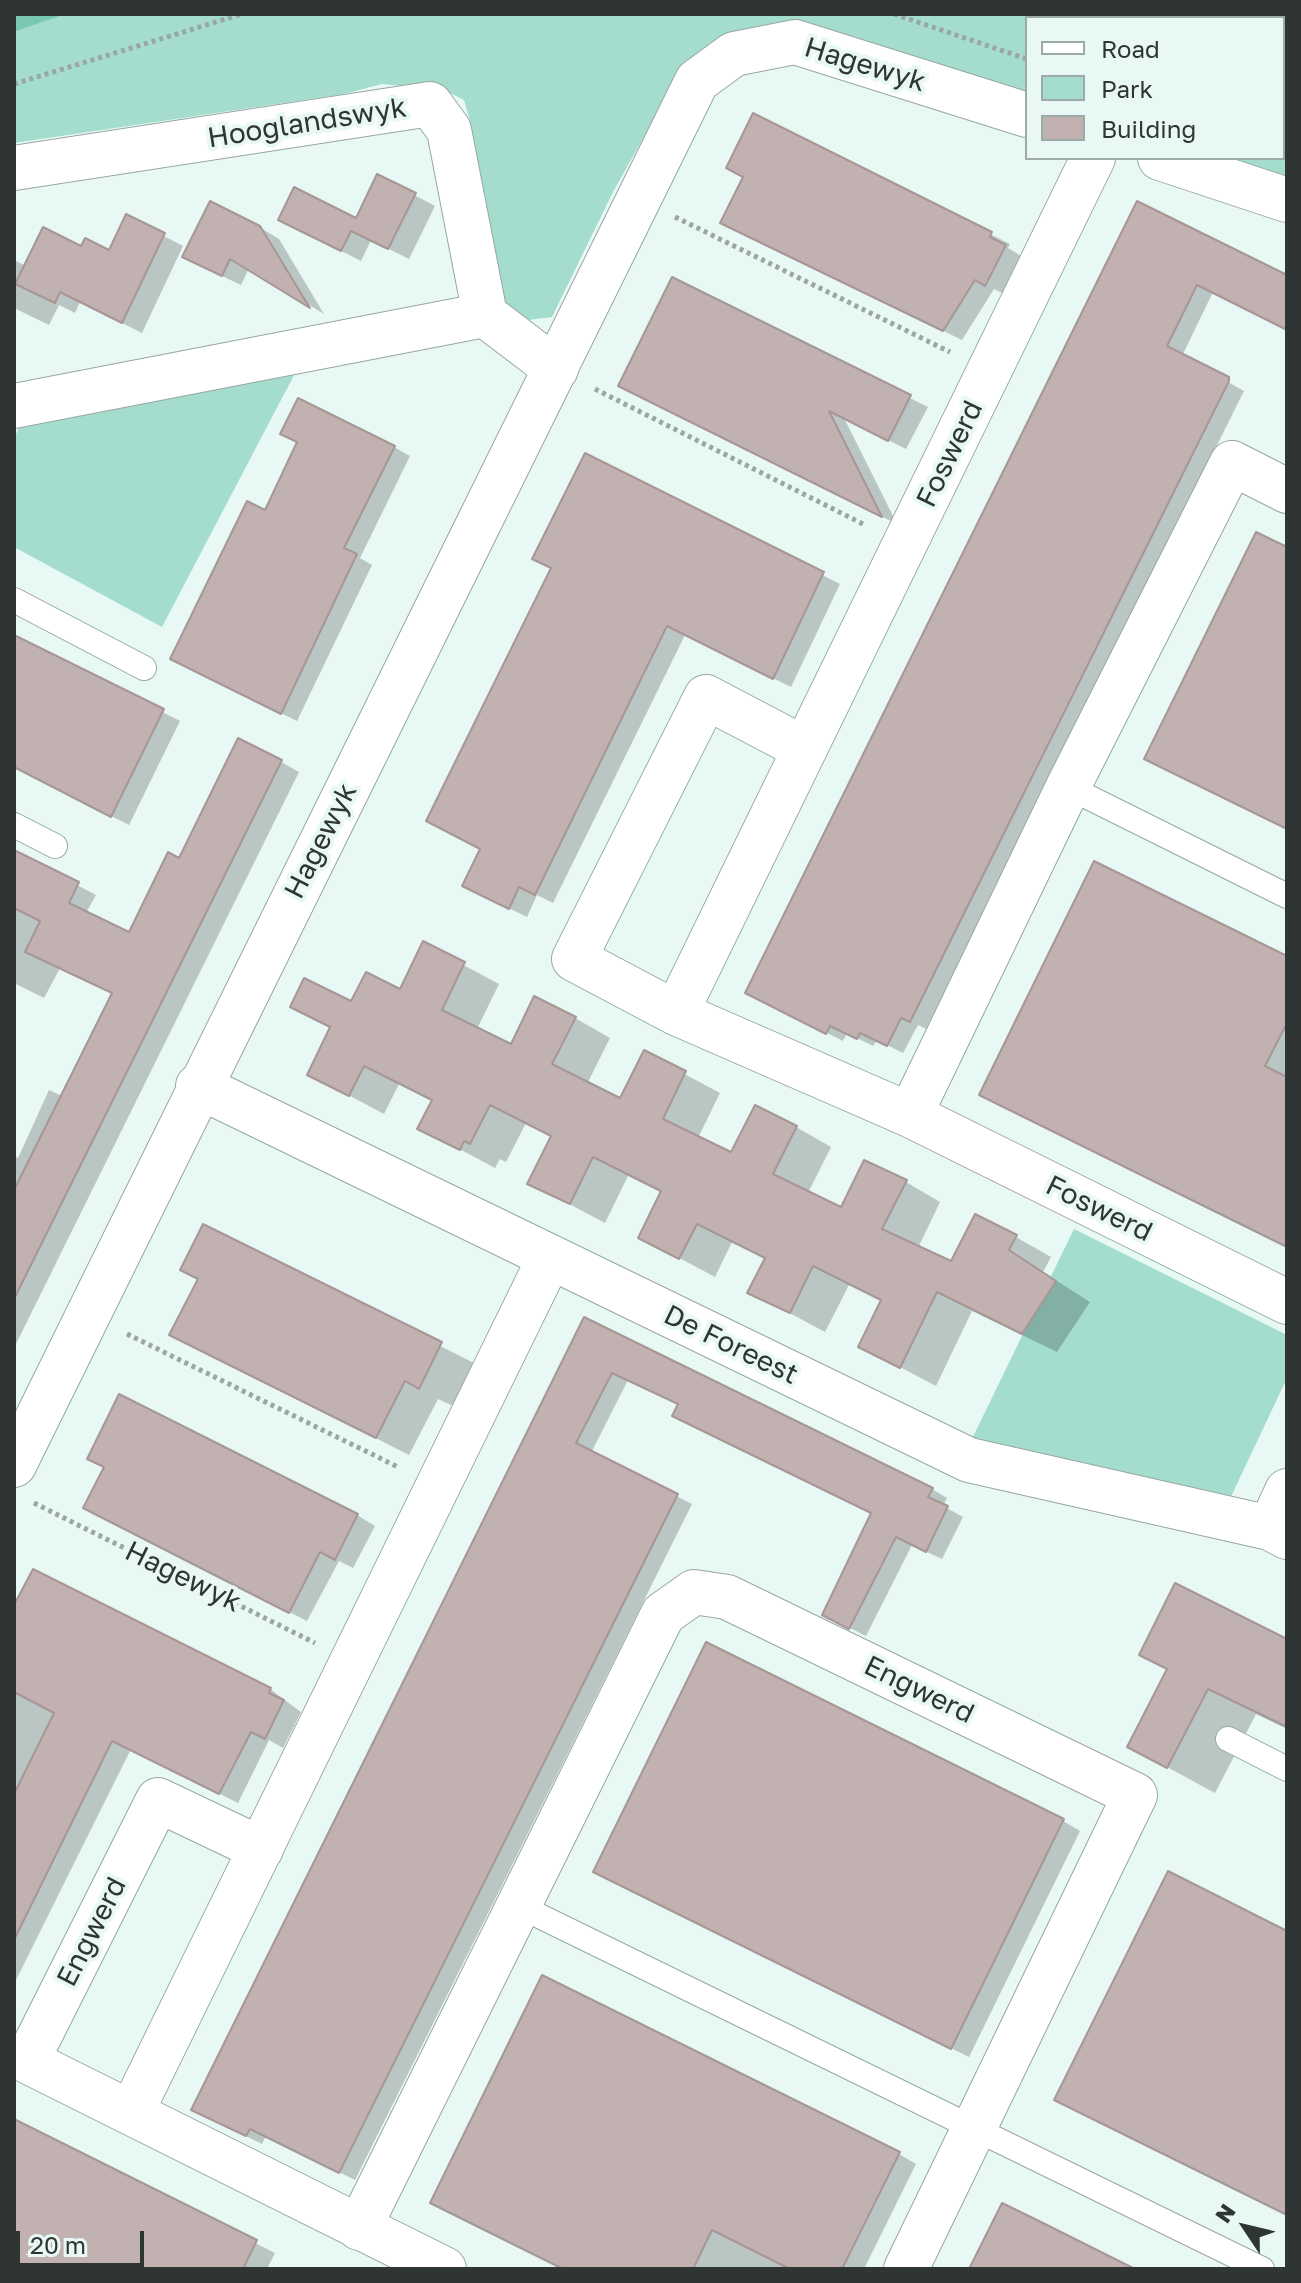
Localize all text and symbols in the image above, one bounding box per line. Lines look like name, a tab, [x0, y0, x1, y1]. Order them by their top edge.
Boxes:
legend	[1025, 16, 1285, 160]
street label: Hagewyk	[800, 31, 930, 99]
text: Road	[1101, 34, 1160, 63]
text: Park	[1101, 74, 1153, 103]
street label: Hooglandswyk	[205, 91, 409, 155]
text: Building	[1101, 114, 1196, 143]
street label: Foswerd	[910, 395, 990, 513]
street label: Hagewyk	[278, 778, 364, 904]
street label: Foswerd	[1040, 1169, 1158, 1249]
street label: De Foreest	[658, 1298, 804, 1392]
street label: Hagewyk	[119, 1534, 247, 1620]
street label: Engwerd	[859, 1649, 979, 1731]
street label: Engwerd	[50, 1872, 134, 1992]
north arrow	[1205, 2187, 1285, 2267]
text: N	[1209, 2198, 1241, 2228]
scale bar	[20, 2215, 148, 2265]
text: 20 m	[30, 2230, 86, 2259]

